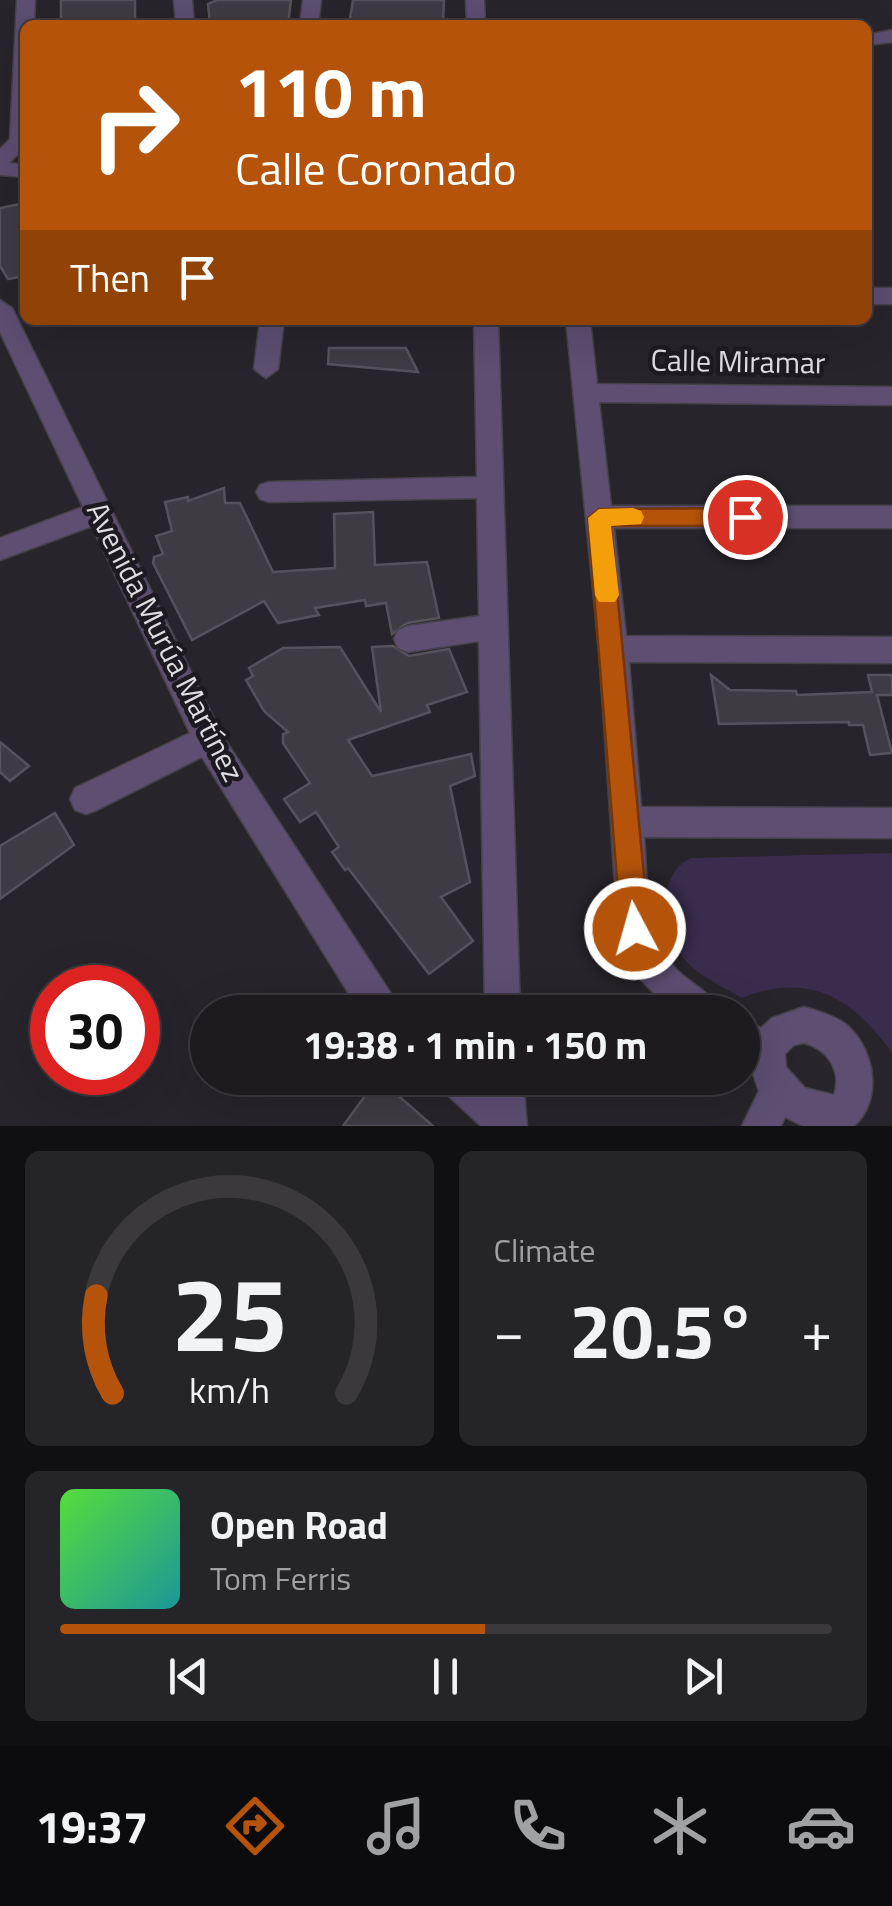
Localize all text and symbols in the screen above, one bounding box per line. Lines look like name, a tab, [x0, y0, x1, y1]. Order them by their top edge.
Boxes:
text: 110 m	[235, 38, 427, 144]
icon: right	[70, 60, 200, 190]
text: Calle Coronado	[235, 134, 516, 202]
text: Then	[70, 249, 150, 307]
icon: arrive	[170, 250, 225, 305]
street label: Calle Miramar	[650, 336, 826, 386]
pin	[703, 475, 788, 560]
icon: arrive	[718, 490, 773, 545]
street label: Avenida Murúa Martínez	[75, 494, 256, 789]
position arrow	[583, 877, 687, 981]
speed limit sign: 30	[30, 965, 160, 1095]
text: 19:38 · 1 min · 150 m	[303, 1016, 647, 1074]
text: Climate	[494, 1226, 595, 1274]
text: 25	[171, 1233, 287, 1391]
text: 20.5°	[569, 1273, 756, 1387]
text: −	[494, 1289, 524, 1372]
text: +	[801, 1289, 832, 1372]
text: km/h	[189, 1362, 270, 1417]
text: Open Road	[210, 1496, 388, 1554]
text: Tom Ferris	[210, 1554, 351, 1602]
icon: previous	[161, 1649, 216, 1704]
icon: pause	[418, 1649, 473, 1704]
icon: next	[676, 1649, 731, 1704]
icon: directions	[220, 1791, 290, 1861]
icon: music	[361, 1791, 431, 1861]
icon: phone	[503, 1791, 573, 1861]
icon: climate	[645, 1791, 715, 1861]
icon: car	[786, 1791, 856, 1861]
text: 19:37	[36, 1792, 148, 1860]

